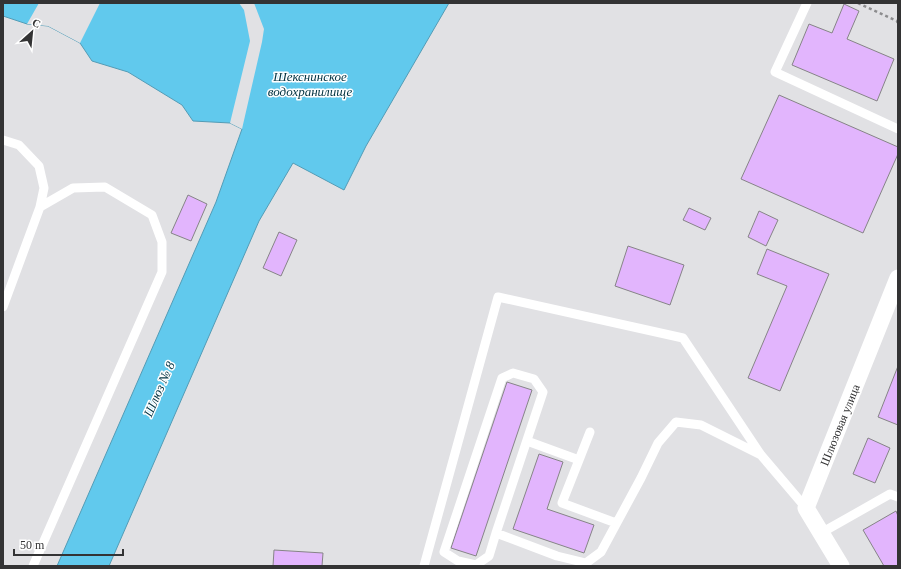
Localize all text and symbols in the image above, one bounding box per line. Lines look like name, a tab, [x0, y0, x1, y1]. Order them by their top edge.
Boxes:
north arrow	[12, 12, 52, 52]
text: С	[30, 16, 43, 30]
water label: Шекснинское водохранилище	[268, 69, 352, 99]
water label: Шлюз № 8	[140, 359, 178, 420]
street label: Шлюзовая улица	[817, 382, 863, 468]
scale bar	[14, 531, 123, 557]
text: 50 m	[20, 538, 45, 552]

